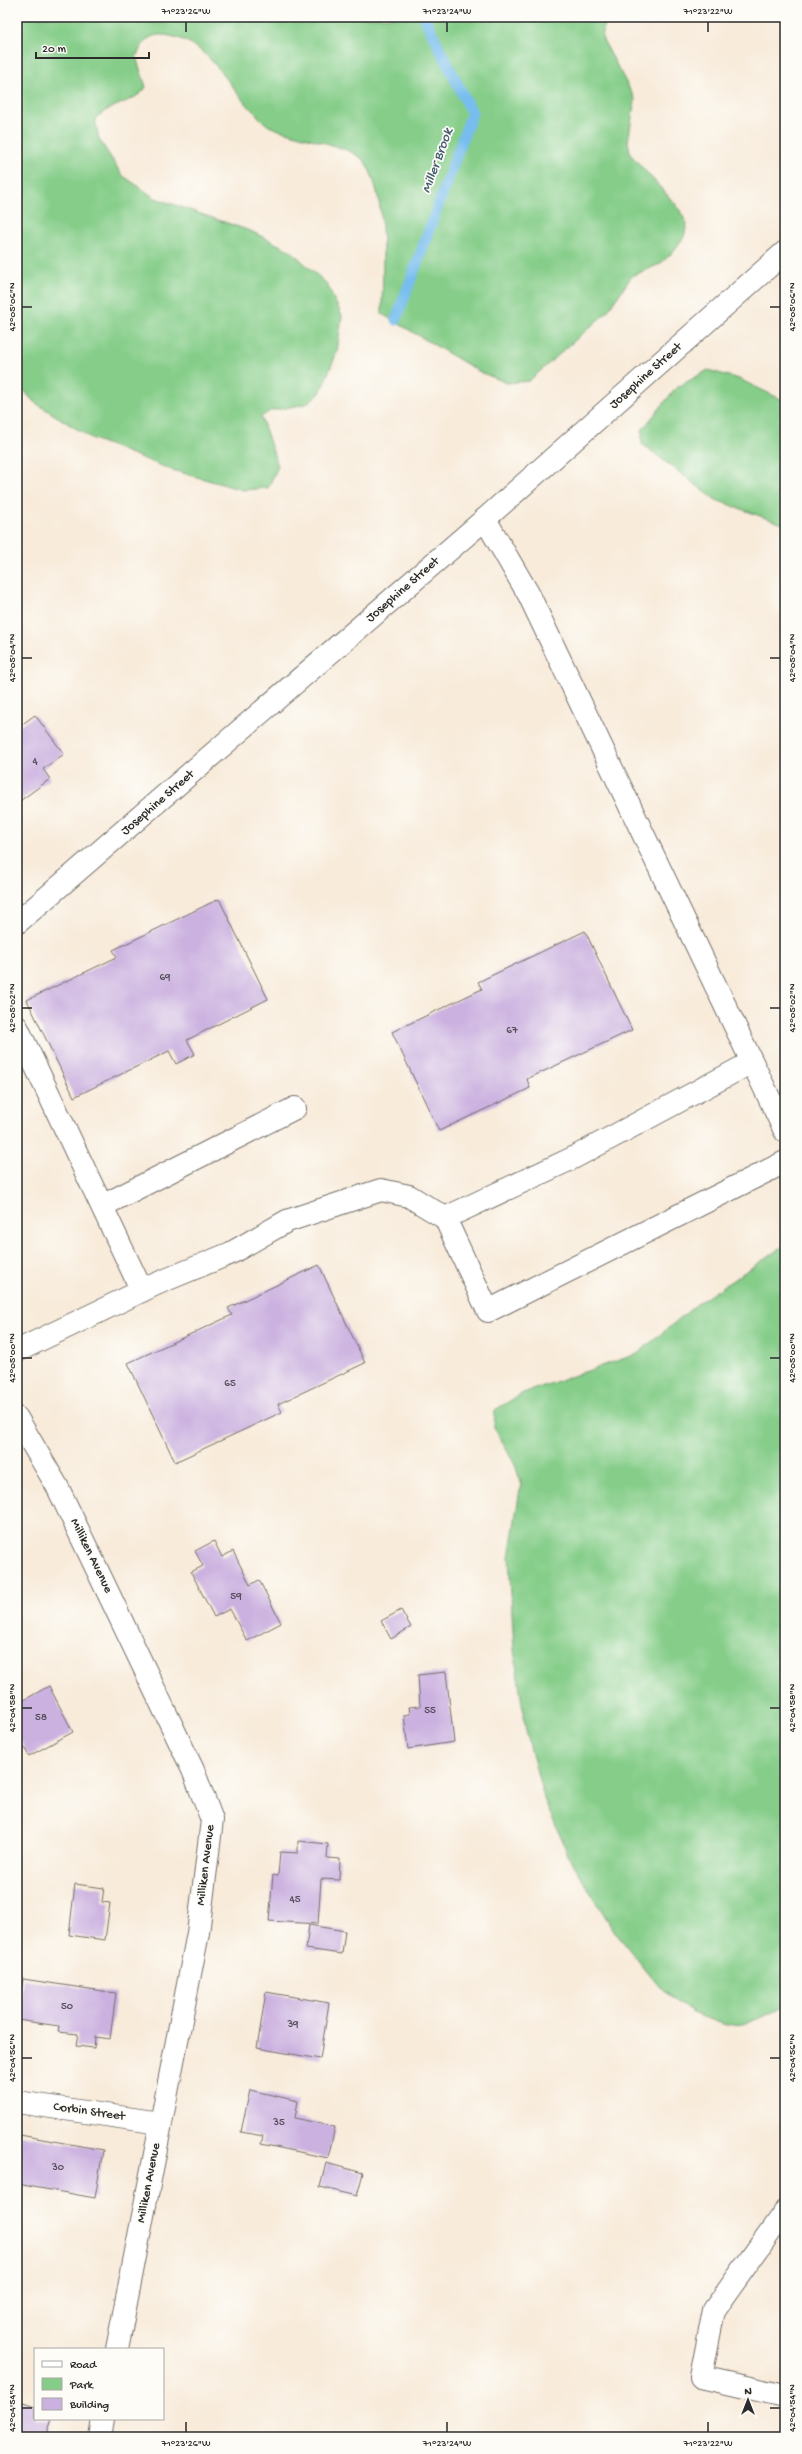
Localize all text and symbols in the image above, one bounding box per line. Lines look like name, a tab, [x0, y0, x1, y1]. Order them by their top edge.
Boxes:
text: 71°23'26"W	[161, 6, 211, 18]
text: 71°23'24"W	[422, 6, 472, 18]
text: 71°23'22"W	[683, 6, 733, 18]
scale bar	[36, 34, 149, 60]
text: 20 m	[42, 43, 67, 57]
water label: Miller Brook	[419, 125, 458, 196]
text: 42°05'06"N	[7, 282, 19, 332]
text: 42°05'06"N	[787, 282, 799, 332]
street label: Josephine Street	[607, 339, 686, 412]
street label: Josephine Street	[363, 553, 444, 626]
text: 42°05'04"N	[7, 633, 19, 682]
text: 42°05'04"N	[787, 633, 799, 682]
house number: 4	[32, 756, 38, 768]
street label: Josephine Street	[118, 766, 199, 839]
house number: 69	[159, 972, 171, 984]
text: 42°05'02"N	[7, 983, 19, 1032]
text: 42°05'02"N	[787, 983, 799, 1032]
house number: 67	[506, 1025, 518, 1037]
text: 42°05'00"N	[7, 1333, 19, 1383]
text: 42°05'00"N	[787, 1333, 799, 1383]
house number: 65	[224, 1378, 236, 1390]
street label: Milliken Avenue	[66, 1516, 116, 1596]
house number: 59	[230, 1591, 242, 1603]
text: 42°04'58"N	[7, 1683, 19, 1732]
text: 42°04'58"N	[787, 1683, 799, 1732]
house number: 55	[424, 1705, 436, 1717]
house number: 58	[35, 1712, 47, 1724]
street label: Milliken Avenue	[194, 1823, 218, 1906]
house number: 45	[290, 1894, 301, 1906]
house number: 50	[61, 2001, 73, 2013]
house number: 39	[286, 2019, 299, 2031]
text: 42°04'56"N	[7, 2033, 19, 2082]
text: 42°04'56"N	[787, 2033, 799, 2082]
street label: Corbin Street	[52, 2100, 127, 2125]
house number: 35	[272, 2117, 285, 2129]
street label: Milliken Avenue	[134, 2141, 164, 2224]
house number: 30	[51, 2162, 64, 2174]
legend	[34, 2348, 164, 2420]
text: Road	[70, 2359, 97, 2373]
text: Park	[69, 2379, 95, 2393]
north arrow	[728, 2380, 768, 2420]
text: 42°04'54"N	[7, 2384, 19, 2432]
text: 42°04'54"N	[787, 2384, 799, 2432]
text: N	[744, 2386, 752, 2398]
text: Building	[69, 2399, 109, 2413]
text: 71°23'26"W	[161, 2438, 211, 2450]
text: 71°23'24"W	[422, 2438, 472, 2450]
text: 71°23'22"W	[683, 2438, 733, 2450]

